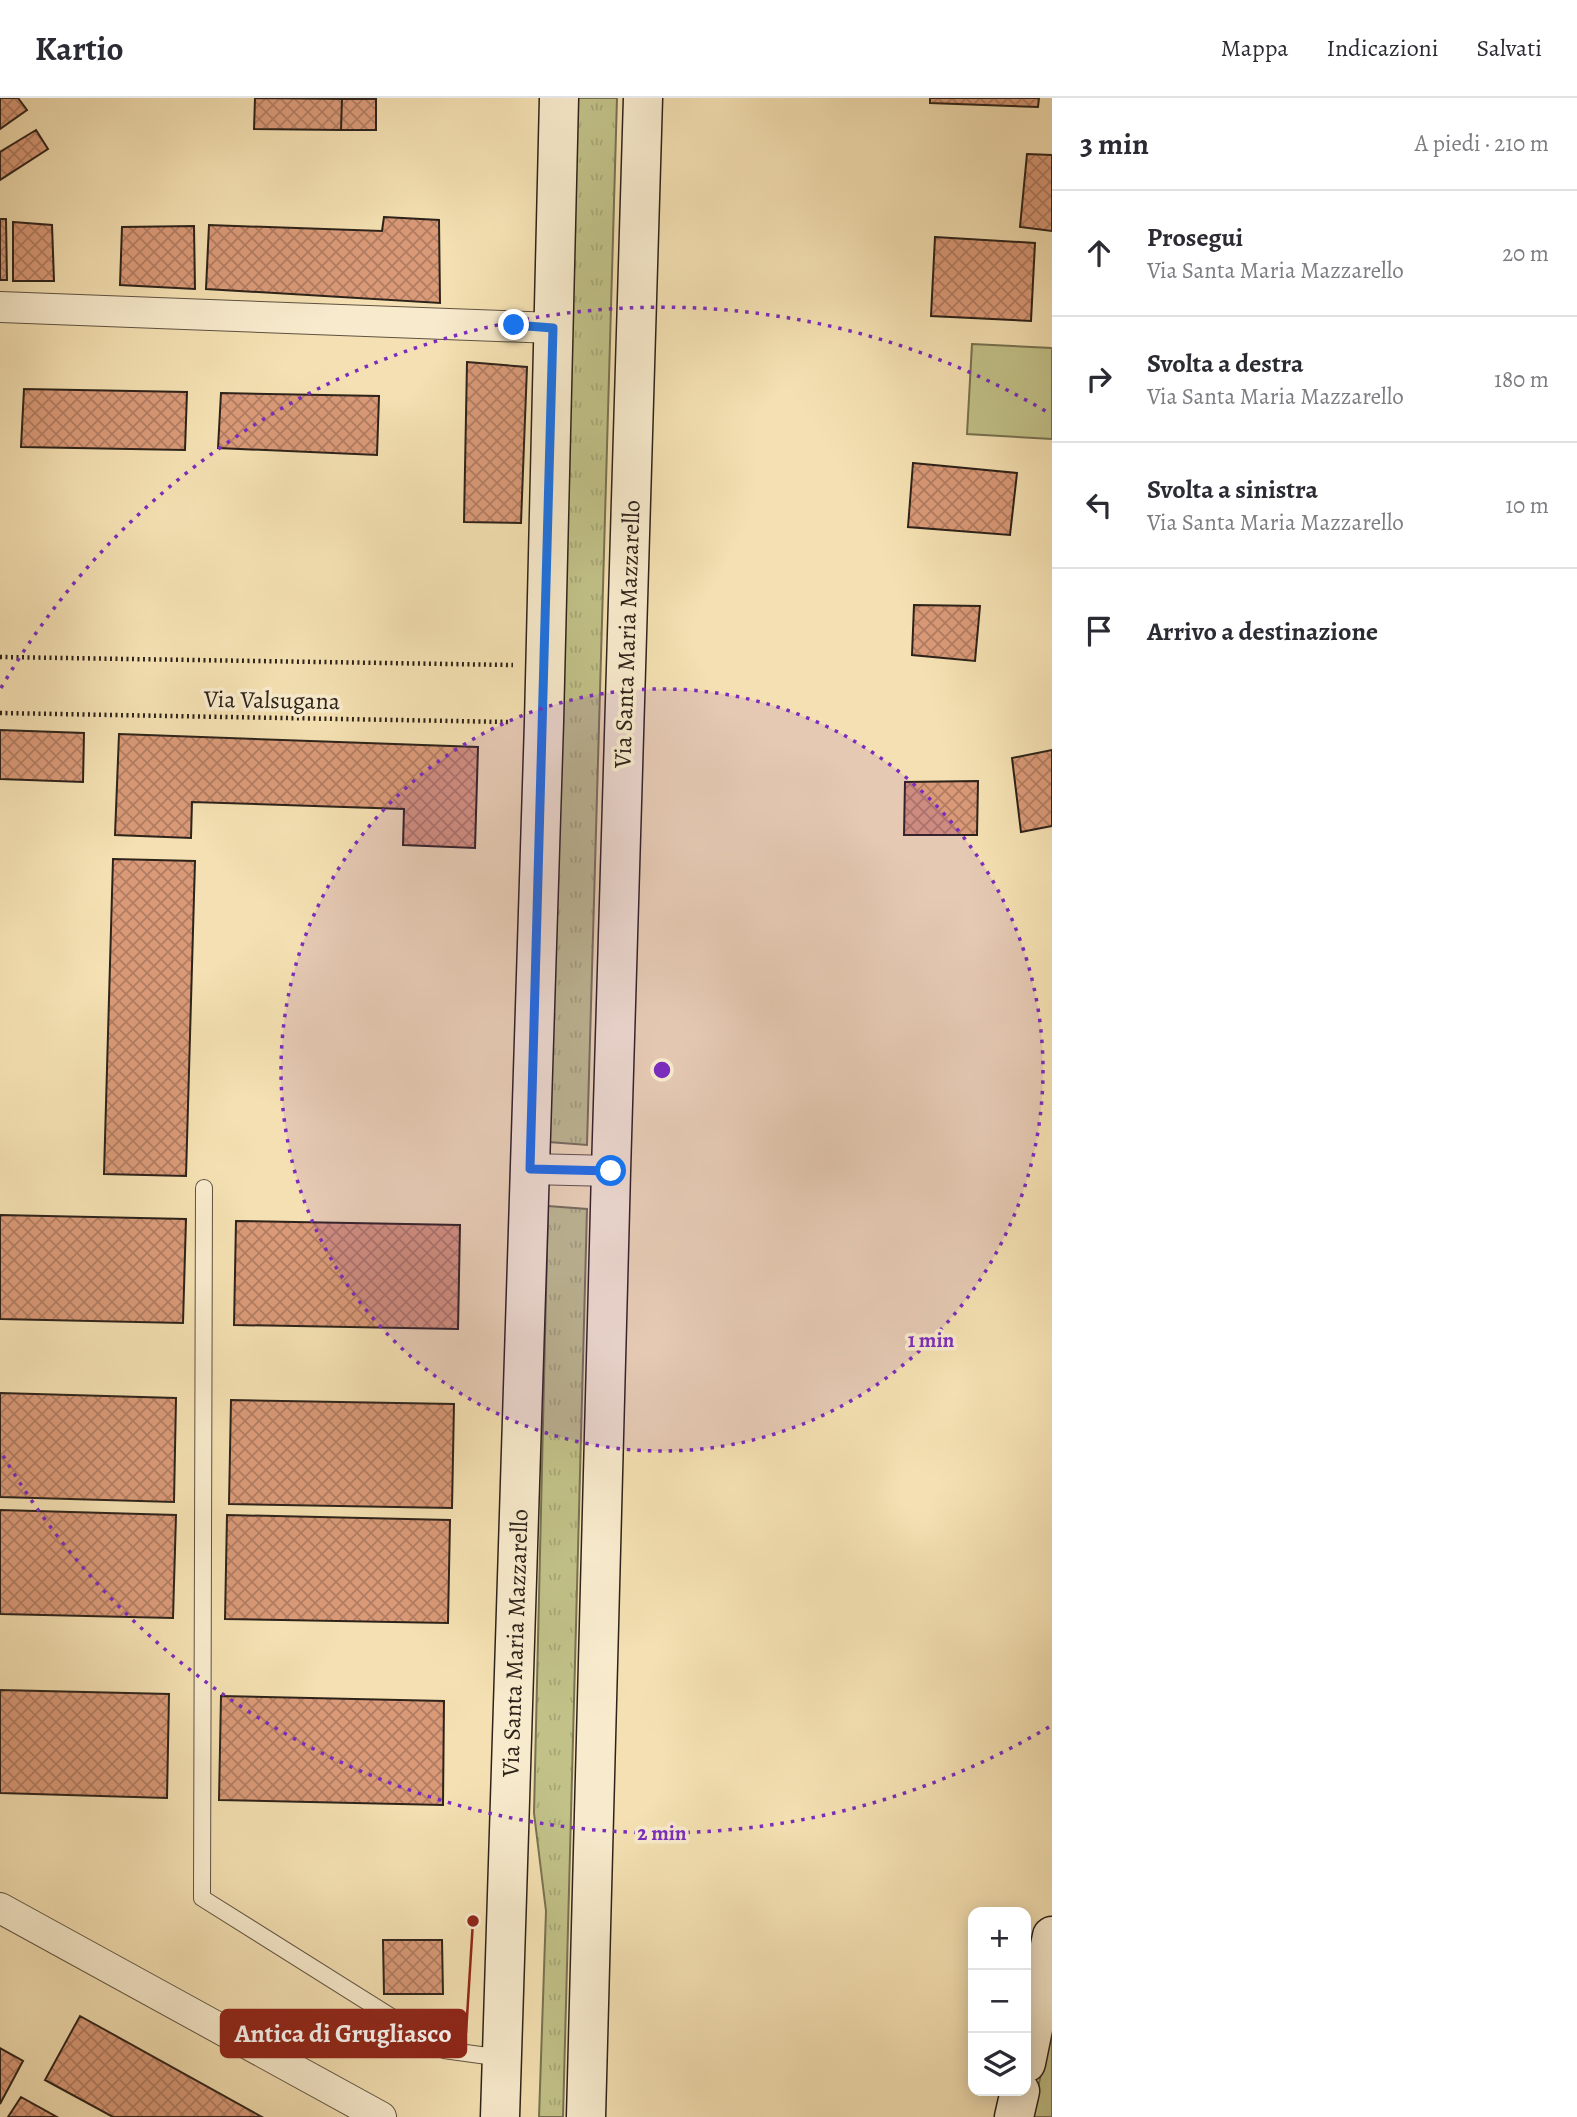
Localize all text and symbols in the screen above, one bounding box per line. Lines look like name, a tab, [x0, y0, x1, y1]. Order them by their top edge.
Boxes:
text: Kartio	[35, 26, 123, 71]
text: Mappa	[1221, 32, 1289, 64]
text: Indicazioni	[1327, 32, 1439, 64]
text: Salvati	[1477, 32, 1542, 64]
text: 3 min	[1080, 124, 1149, 164]
text: A piedi · 210 m	[1415, 128, 1549, 159]
text: Prosegui	[1147, 220, 1243, 255]
icon: ahead	[1080, 234, 1118, 272]
text: 20 m	[1502, 238, 1549, 269]
text: Via Santa Maria Mazzarello	[1147, 255, 1404, 286]
route end	[498, 309, 529, 340]
text: Svolta a destra	[1147, 346, 1304, 381]
icon: right	[1080, 360, 1118, 398]
text: 180 m	[1494, 364, 1549, 395]
text: Via Santa Maria Mazzarello	[1147, 381, 1404, 412]
text: Svolta a sinistra	[1147, 472, 1318, 507]
icon: left	[1080, 486, 1118, 524]
text: 10 m	[1505, 490, 1549, 521]
street label: Via Santa Maria Mazzarello	[606, 500, 648, 769]
text: Via Santa Maria Mazzarello	[1147, 507, 1404, 538]
icon: arrive	[1080, 612, 1118, 650]
text: Arrivo a destinazione	[1147, 614, 1378, 649]
street label: Via Valsugana	[203, 683, 341, 717]
centre of rings	[650, 1058, 674, 1082]
route start	[595, 1155, 626, 1186]
text: 1 min	[908, 1326, 955, 1354]
street label: Via Santa Maria Mazzarello	[494, 1509, 536, 1778]
text: 2 min	[637, 1819, 687, 1847]
map controls	[968, 1907, 1031, 2096]
button: +	[968, 1907, 1031, 1970]
button: −	[968, 1970, 1031, 2033]
callout: Antica di Grugliasco	[221, 2010, 466, 2057]
text: Antica di Grugliasco	[233, 2016, 452, 2051]
button: layers	[968, 2033, 1031, 2096]

